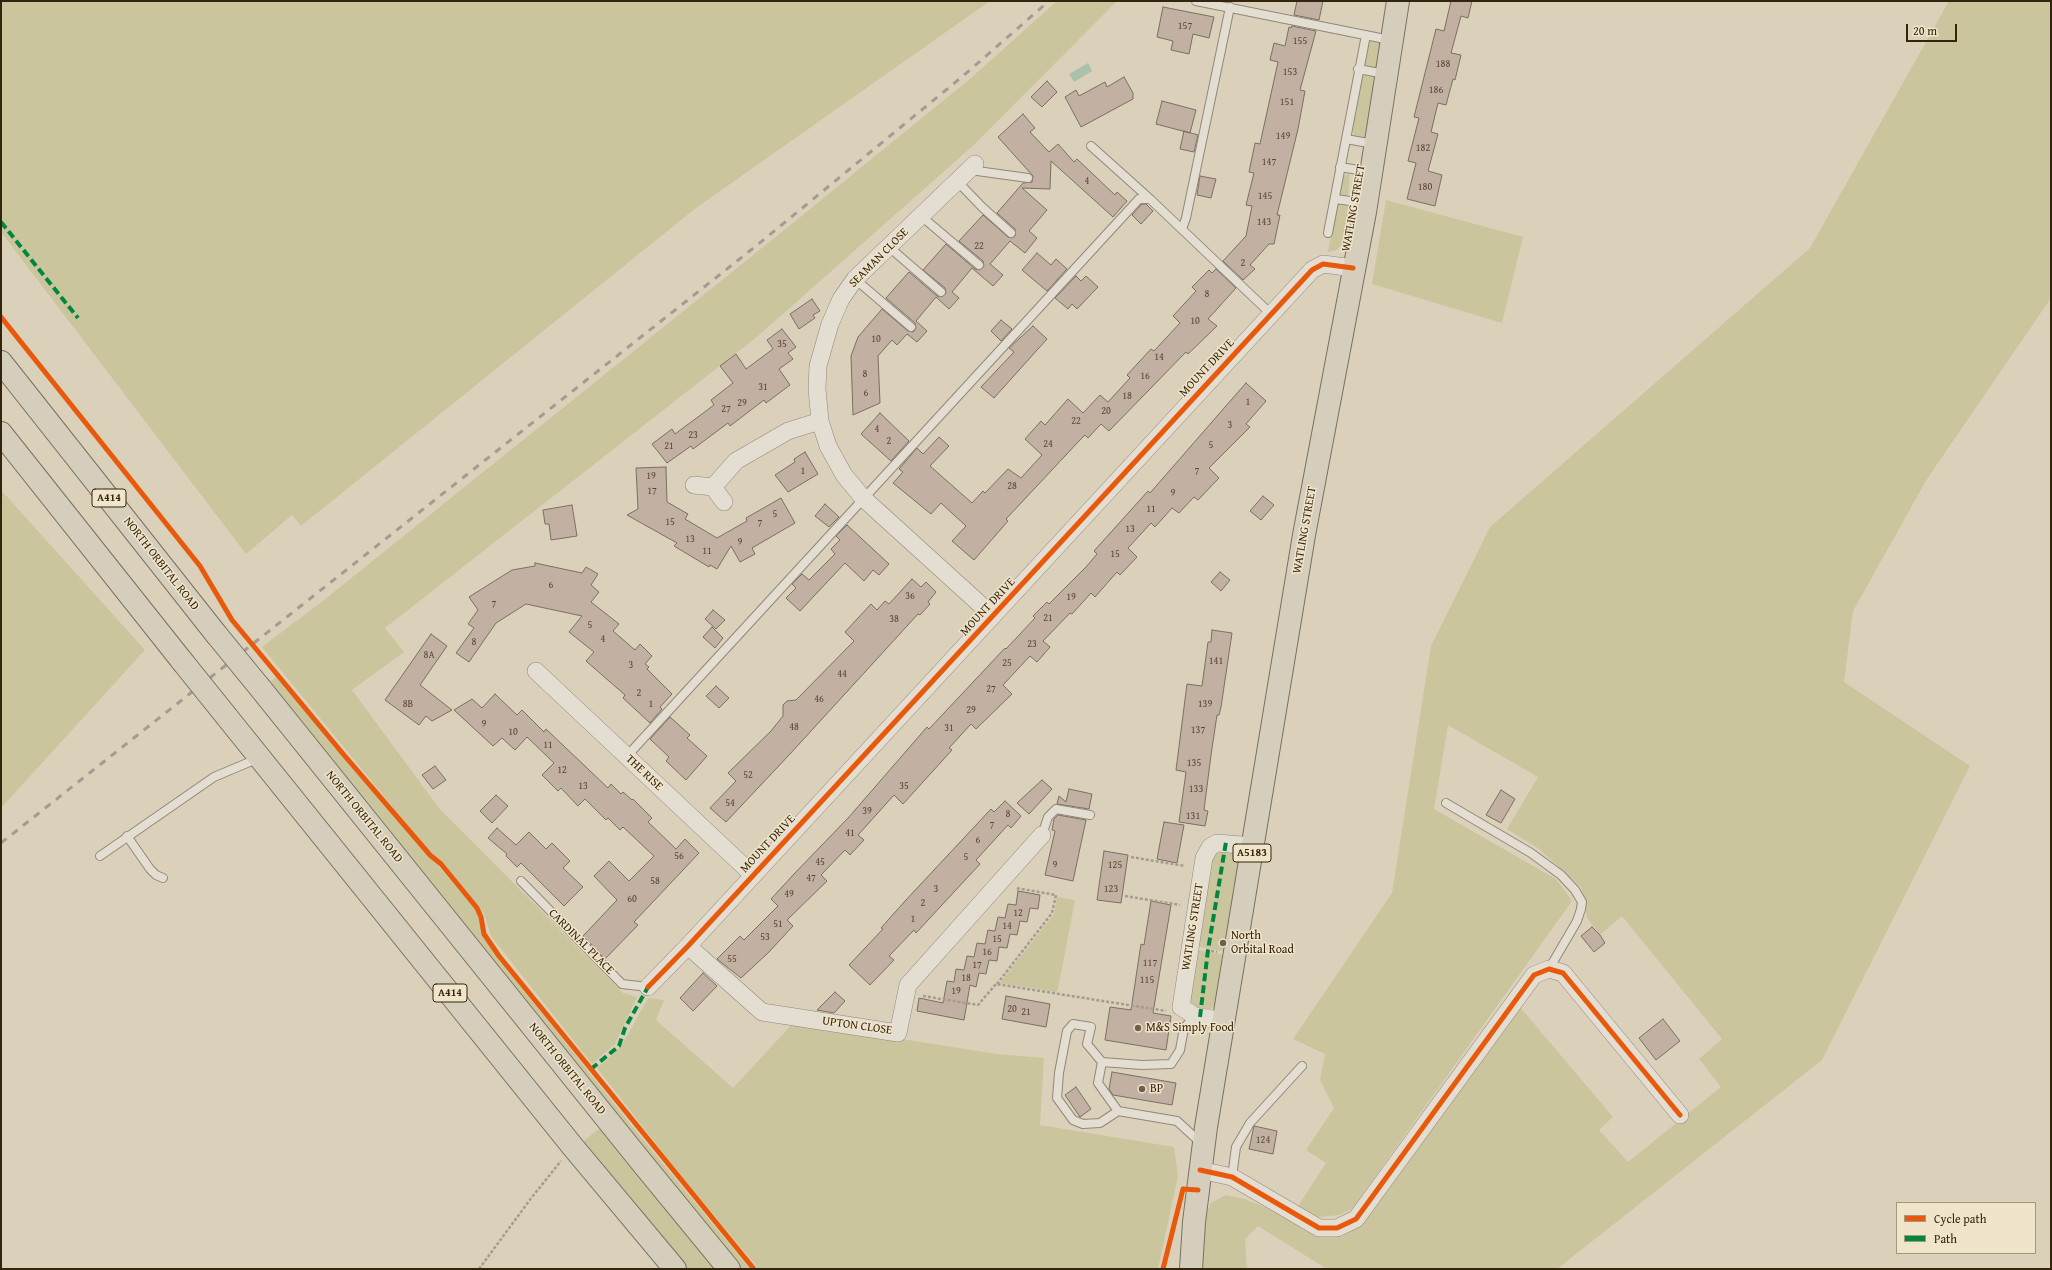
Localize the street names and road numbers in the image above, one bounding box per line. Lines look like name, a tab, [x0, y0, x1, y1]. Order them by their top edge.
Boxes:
street label: WATLING STREET	[1339, 163, 1369, 253]
street label: SEAMAN CLOSE	[846, 225, 912, 291]
street label: MOUNT DRIVE	[1176, 336, 1238, 400]
street label: WATLING STREET	[1290, 485, 1320, 575]
road number: A414	[92, 489, 126, 507]
street label: NORTH ORBITAL ROAD	[120, 515, 202, 613]
street label: MOUNT DRIVE	[957, 575, 1019, 639]
street label: THE RISE	[622, 752, 666, 794]
street label: NORTH ORBITAL ROAD	[323, 768, 405, 866]
street label: MOUNT DRIVE	[737, 812, 799, 876]
road number: A5183	[1233, 844, 1271, 862]
street label: WATLING STREET	[1179, 882, 1207, 972]
street label: CARDINAL PLACE	[545, 906, 617, 978]
road number: A414	[433, 984, 467, 1002]
street label: UPTON CLOSE	[821, 1014, 893, 1038]
street label: NORTH ORBITAL ROAD	[526, 1020, 608, 1118]

